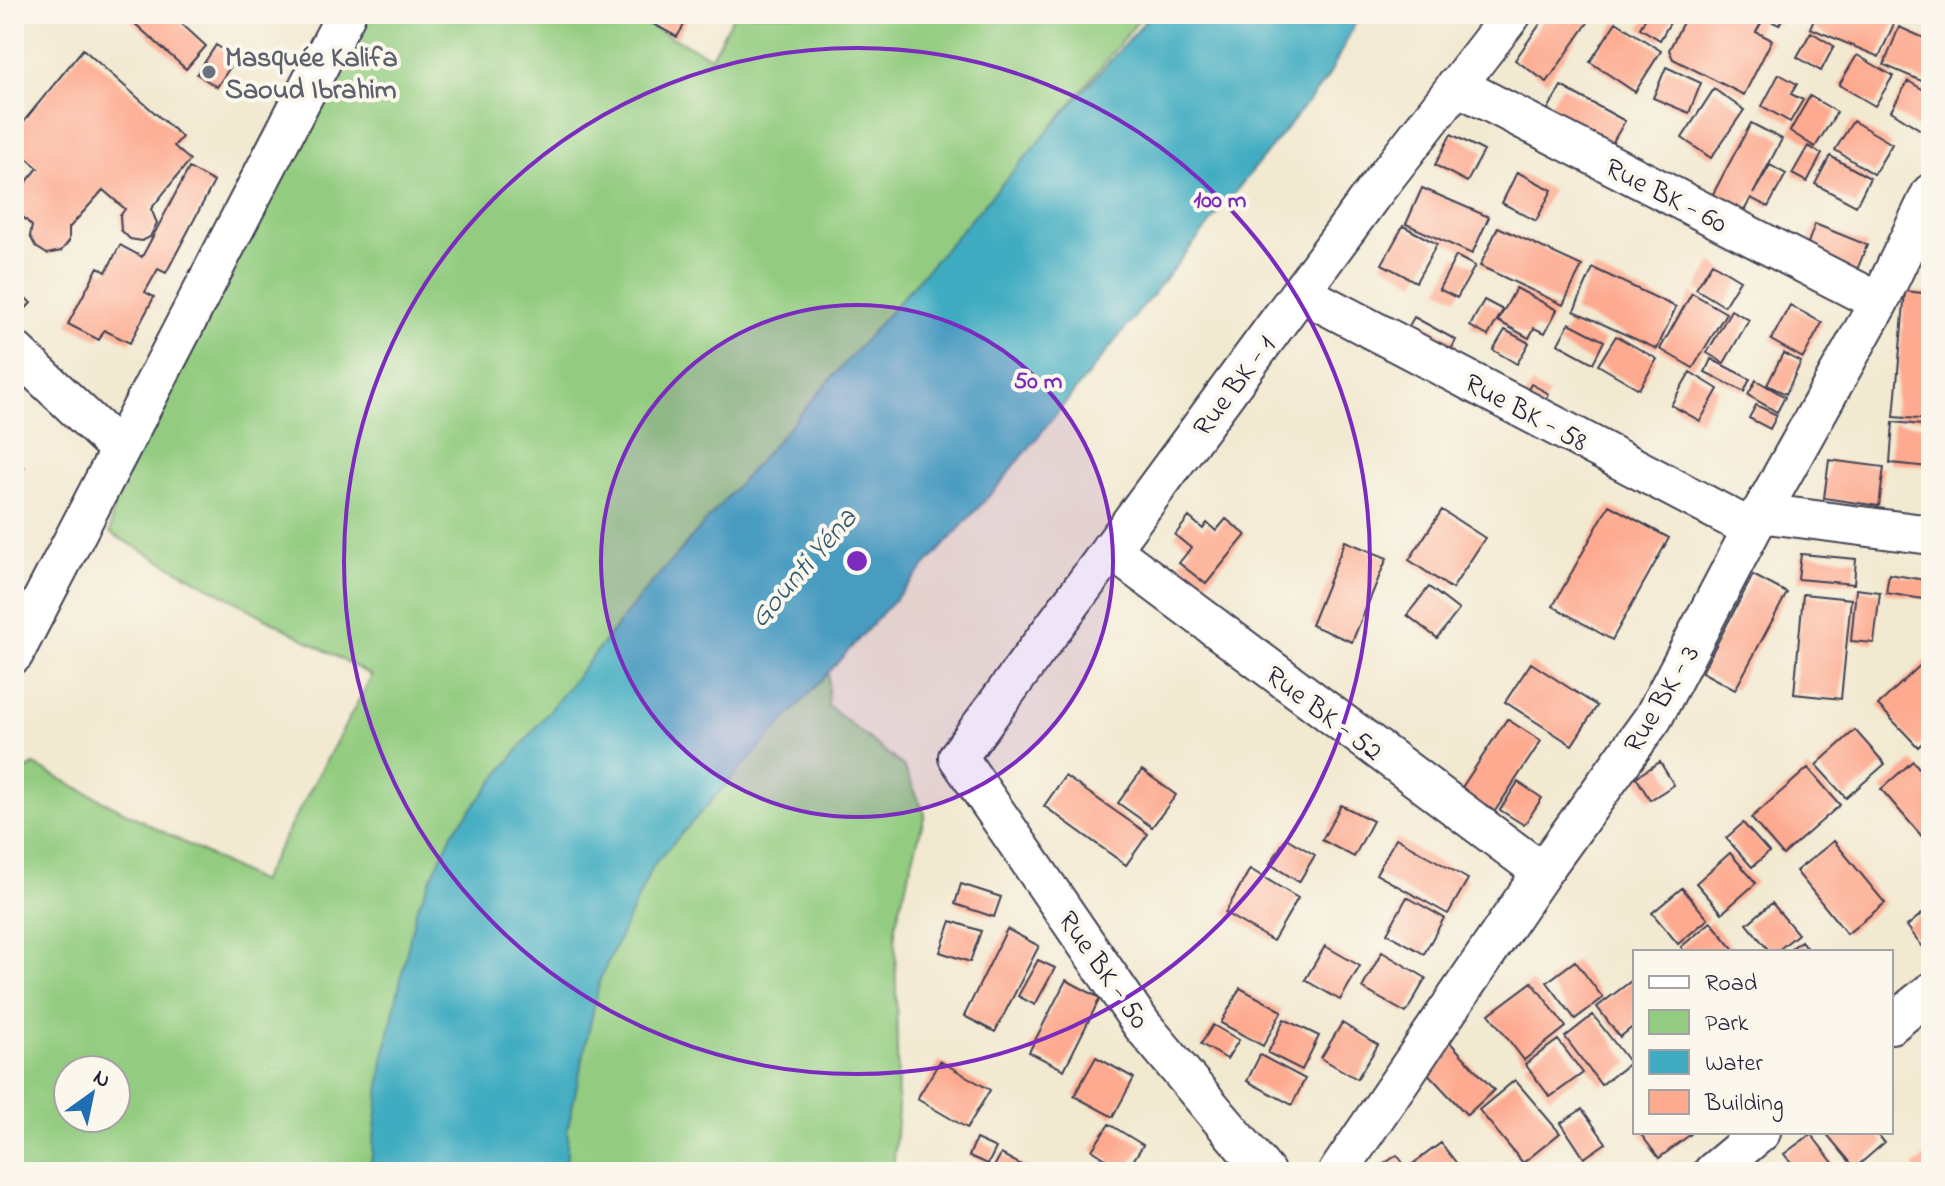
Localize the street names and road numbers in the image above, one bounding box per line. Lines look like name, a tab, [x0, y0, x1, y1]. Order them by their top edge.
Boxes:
street label: Rue BK - 60	[1597, 149, 1734, 245]
street label: Rue BK - 1	[1184, 328, 1287, 446]
street label: Rue BK - 58	[1456, 364, 1594, 464]
street label: Rue BK - 3	[1615, 638, 1711, 762]
street label: Rue BK - 52	[1256, 657, 1390, 773]
street label: Rue BK - 50	[1046, 904, 1158, 1038]

